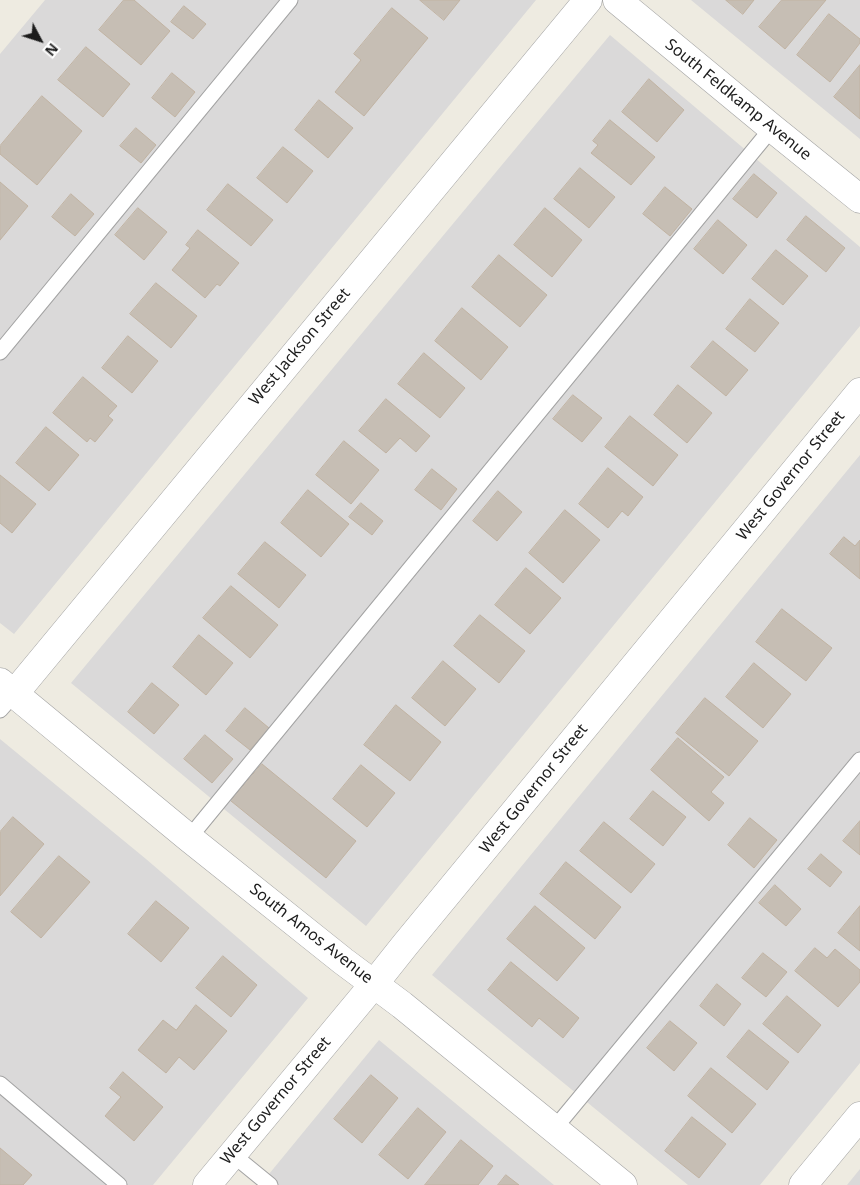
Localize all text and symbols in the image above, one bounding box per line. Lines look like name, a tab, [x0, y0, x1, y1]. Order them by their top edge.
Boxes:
north arrow	[15, 15, 65, 65]
street label: South Feldkamp Avenue	[661, 35, 815, 165]
text: N	[41, 39, 63, 60]
street label: West Jackson Street	[245, 285, 355, 409]
street label: West Governor Street	[733, 407, 849, 545]
street label: West Governor Street	[476, 720, 592, 858]
street label: South Amos Avenue	[246, 880, 376, 988]
street label: West Governor Street	[217, 1033, 335, 1169]

